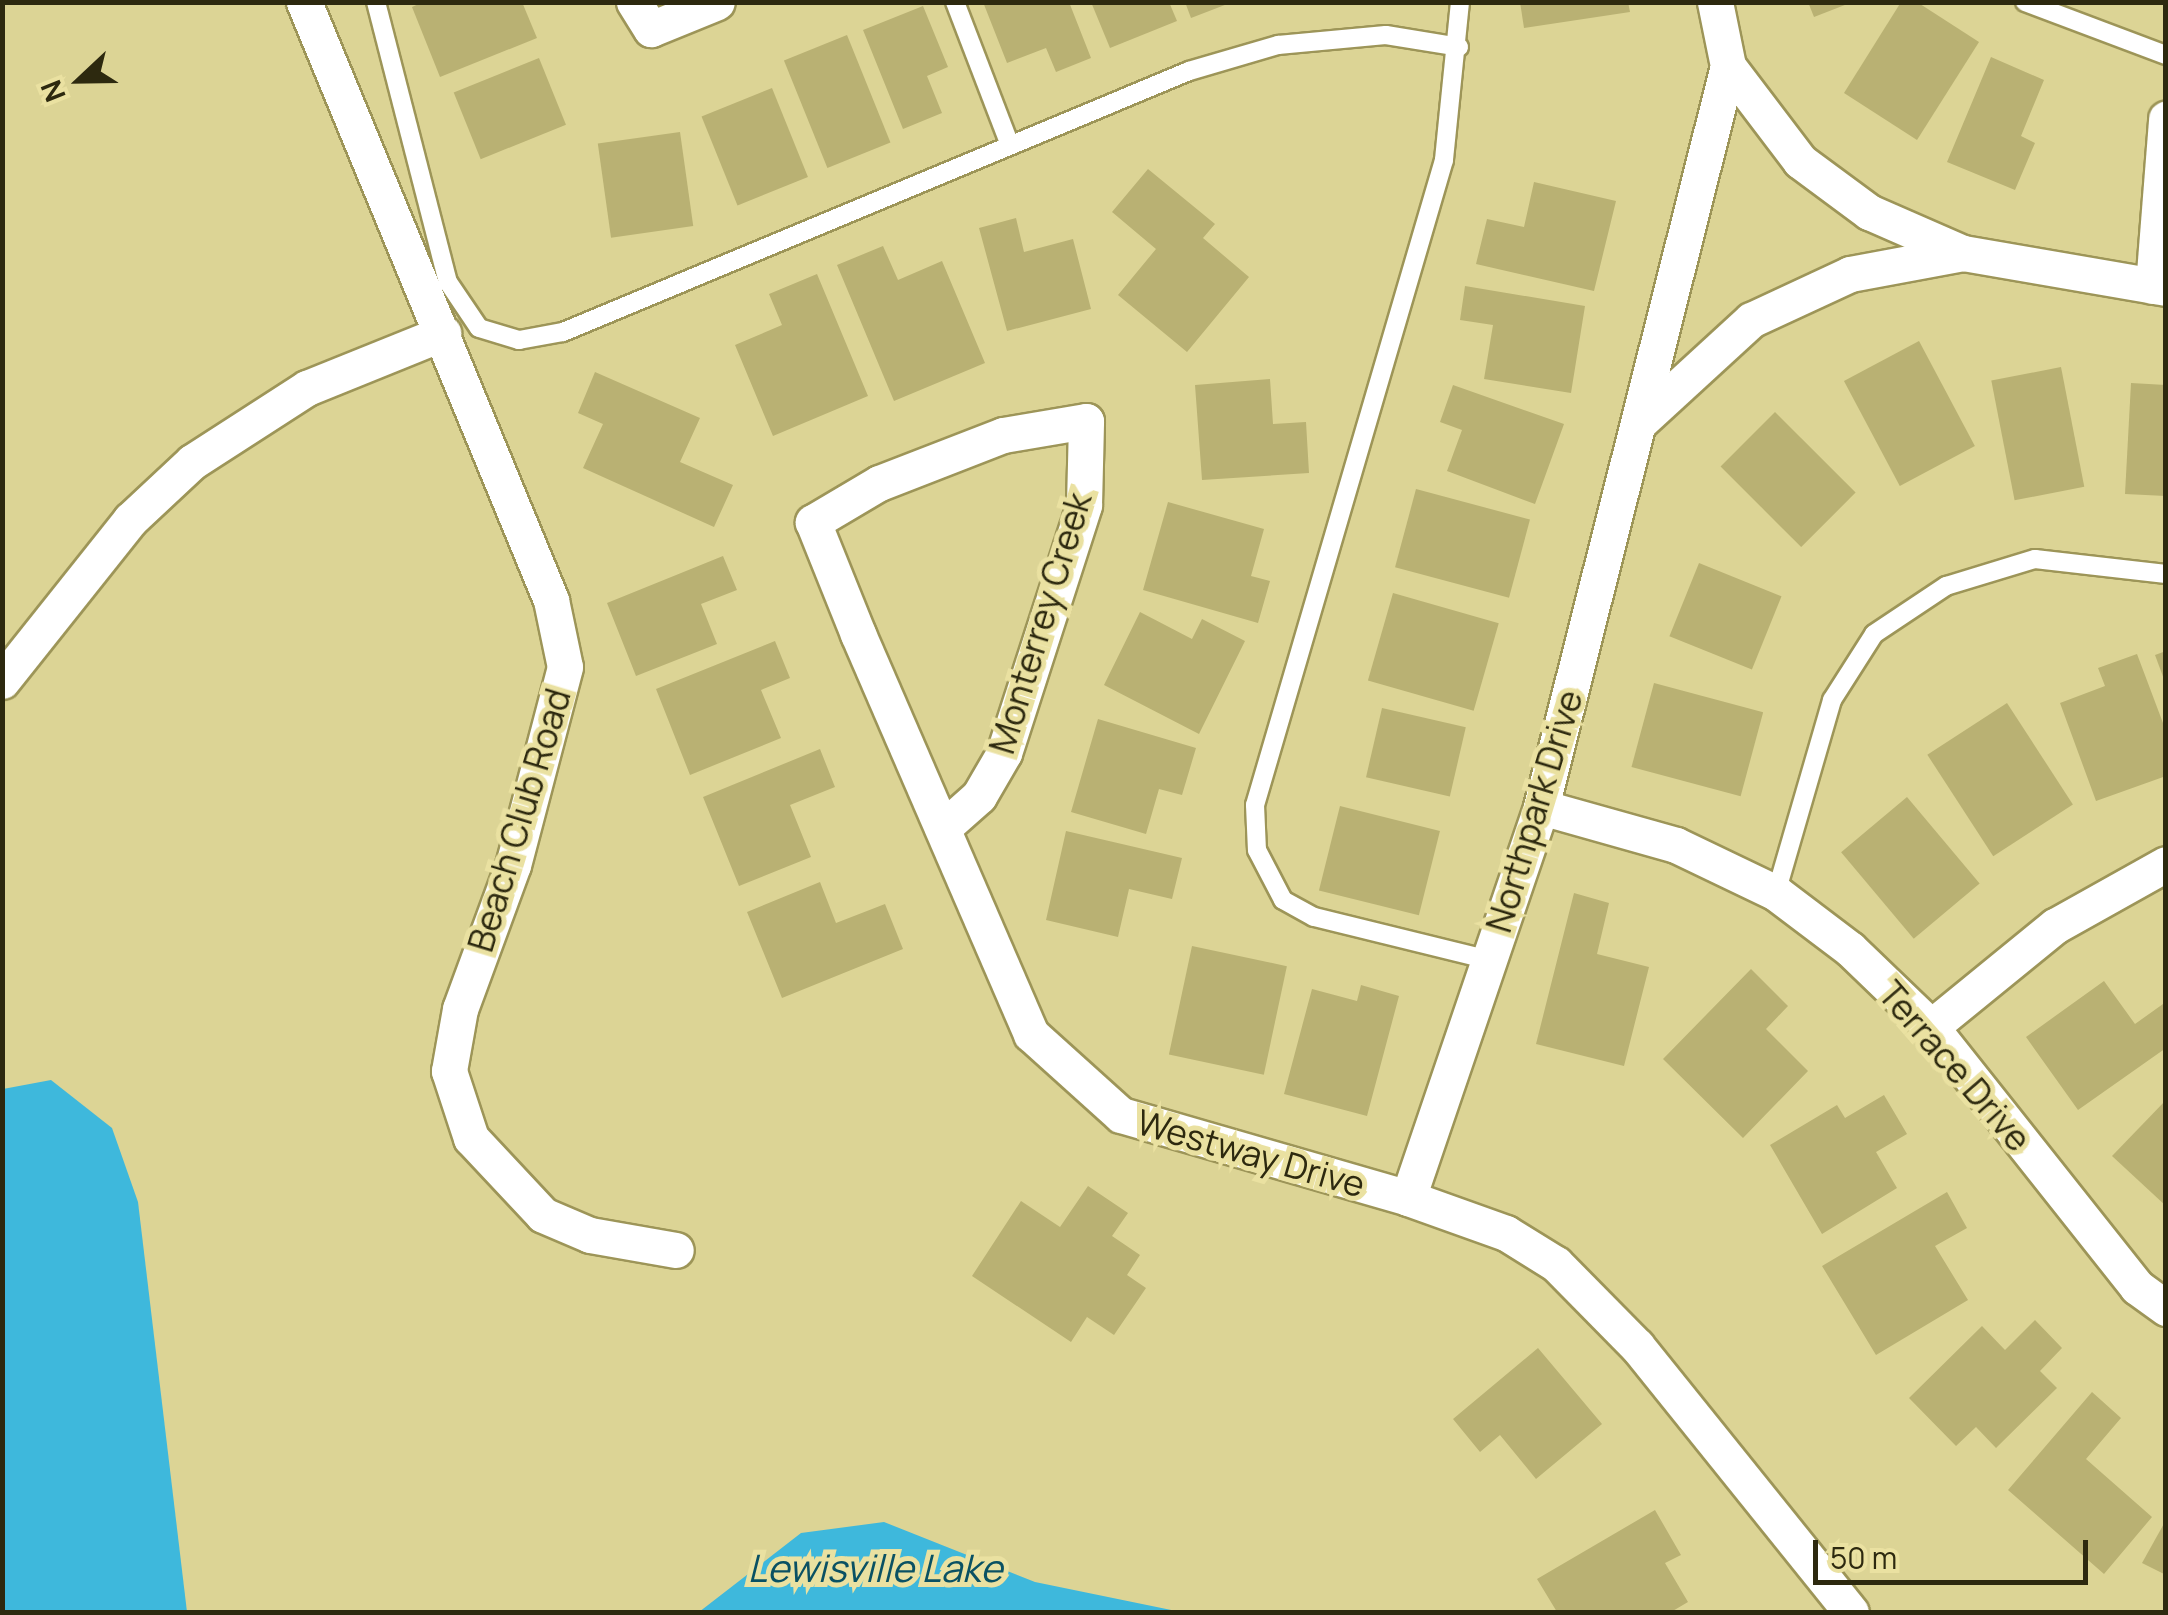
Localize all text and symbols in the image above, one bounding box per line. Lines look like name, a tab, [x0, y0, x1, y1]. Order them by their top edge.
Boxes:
north arrow	[30, 30, 130, 130]
text: N	[31, 75, 74, 108]
street label: Monterrey Creek	[980, 487, 1100, 759]
street label: Beach Club Road	[459, 683, 579, 957]
street label: Northpark Drive	[1477, 685, 1591, 937]
street label: Terrace Drive	[1870, 973, 2040, 1159]
street label: Westway Drive	[1132, 1100, 1370, 1206]
scale bar	[1818, 1520, 2093, 1582]
text: 50 m	[1830, 1537, 1897, 1578]
water label: Lewisville Lake	[748, 1545, 1002, 1591]

